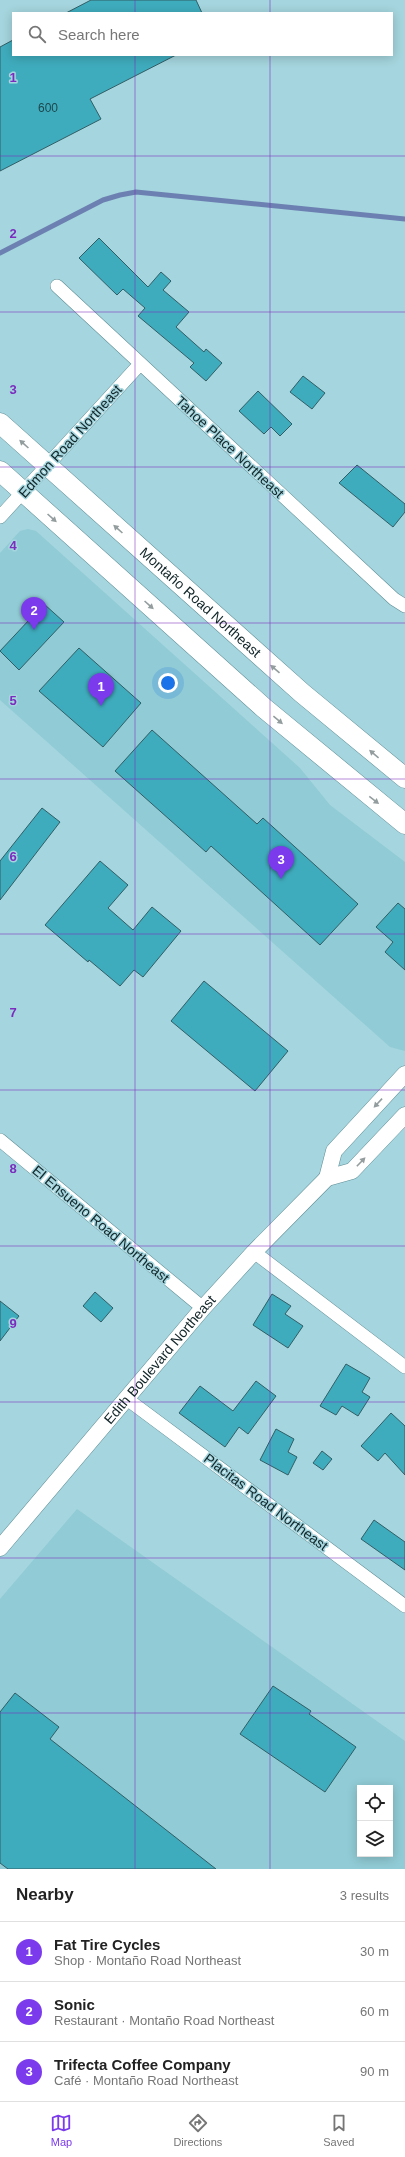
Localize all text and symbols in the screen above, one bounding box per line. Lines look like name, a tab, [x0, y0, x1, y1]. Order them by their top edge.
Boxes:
search box	[12, 12, 393, 56]
icon: search	[26, 23, 48, 45]
text: Search here	[58, 26, 140, 43]
text: 1	[9, 70, 17, 85]
house number: 600	[38, 101, 58, 115]
text: 2	[9, 226, 17, 241]
street label: Edmon Road Northeast	[15, 381, 125, 501]
text: 3	[9, 382, 17, 397]
street label: Tahoe Place Northeast	[173, 393, 287, 501]
one-way arrow	[18, 440, 29, 449]
one-way arrow	[48, 513, 57, 522]
one-way arrow	[113, 524, 123, 534]
text: 4	[9, 538, 17, 553]
street label: Montaño Road Northeast	[137, 544, 264, 661]
pin: 2	[21, 597, 47, 630]
one-way arrow	[144, 600, 154, 610]
one-way arrow	[270, 665, 280, 674]
pin: 1	[88, 673, 114, 706]
your location	[158, 673, 178, 693]
text: 5	[9, 693, 17, 708]
one-way arrow	[272, 716, 283, 725]
one-way arrow	[369, 749, 380, 758]
one-way arrow	[369, 795, 380, 804]
pin: 3	[268, 846, 294, 879]
text: 6	[9, 849, 17, 864]
text: 7	[9, 1005, 17, 1020]
one-way arrow	[374, 1098, 383, 1108]
one-way arrow	[356, 1157, 366, 1167]
text: 8	[9, 1161, 17, 1176]
street label: El Ensueno Road Northeast	[29, 1162, 173, 1286]
street label: Edith Boulevard Northeast	[101, 1292, 219, 1427]
text: 9	[9, 1316, 17, 1331]
street label: Placitas Road Northeast	[201, 1450, 331, 1554]
map controls	[357, 1785, 393, 1857]
button: locate	[357, 1785, 393, 1821]
button: layers	[357, 1821, 393, 1857]
text: Nearby	[16, 1885, 74, 1904]
text: 3 results	[340, 1888, 389, 1903]
text: Fat Tire Cycles	[54, 1936, 160, 1953]
text: 1	[25, 1944, 33, 1959]
text: 30 m	[360, 1944, 389, 1959]
text: Shop · Montaño Road Northeast	[54, 1953, 241, 1968]
text: Sonic	[54, 1996, 95, 2013]
text: 2	[25, 2004, 33, 2019]
text: 60 m	[360, 2004, 389, 2019]
text: Restaurant · Montaño Road Northeast	[54, 2013, 274, 2028]
text: Trifecta Coffee Company	[54, 2056, 231, 2073]
text: 3	[25, 2064, 33, 2079]
text: 90 m	[360, 2064, 389, 2079]
text: Café · Montaño Road Northeast	[54, 2073, 238, 2088]
tab: Map	[50, 2112, 72, 2148]
tab: Directions	[173, 2112, 222, 2148]
tab: Saved	[323, 2112, 354, 2148]

